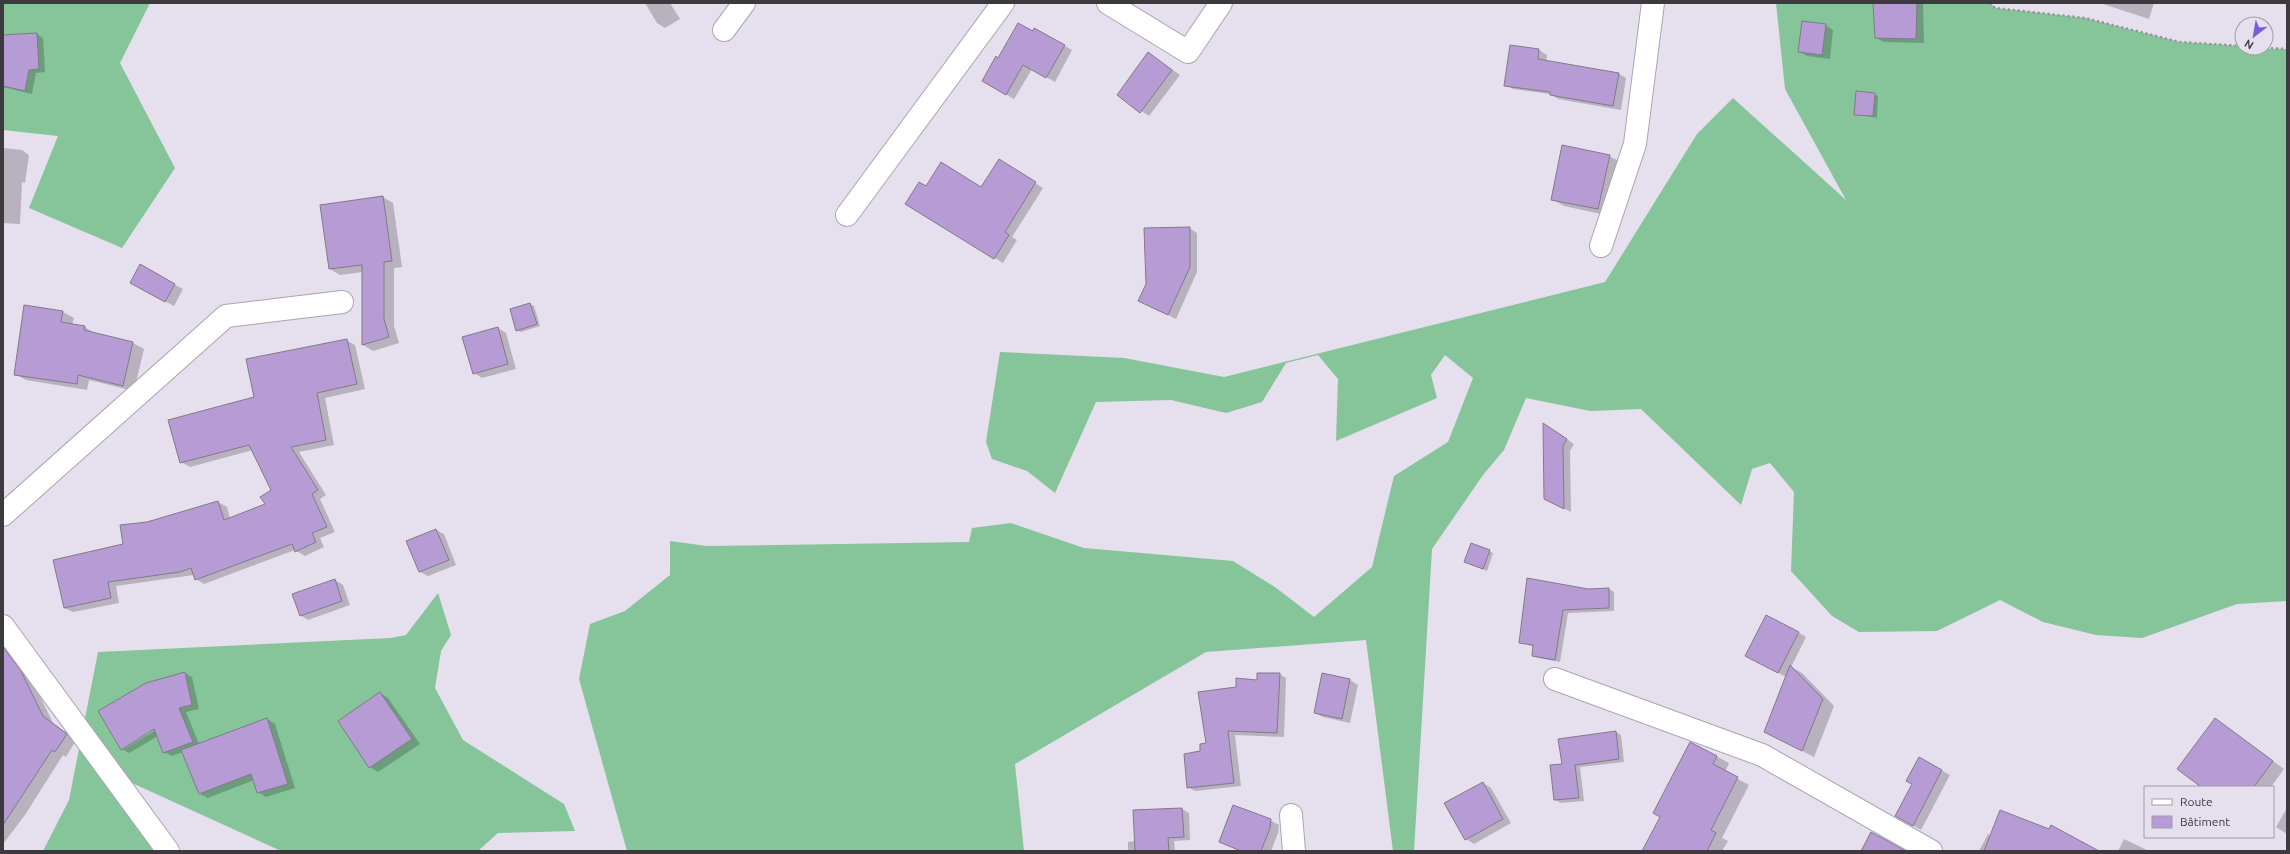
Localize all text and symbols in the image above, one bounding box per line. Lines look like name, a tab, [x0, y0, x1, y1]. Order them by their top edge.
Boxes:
north arrow	[2234, 16, 2274, 56]
text: N	[2242, 37, 2255, 52]
legend	[2144, 786, 2274, 838]
text: Route	[2180, 795, 2213, 808]
text: Bâtiment	[2180, 815, 2230, 828]

